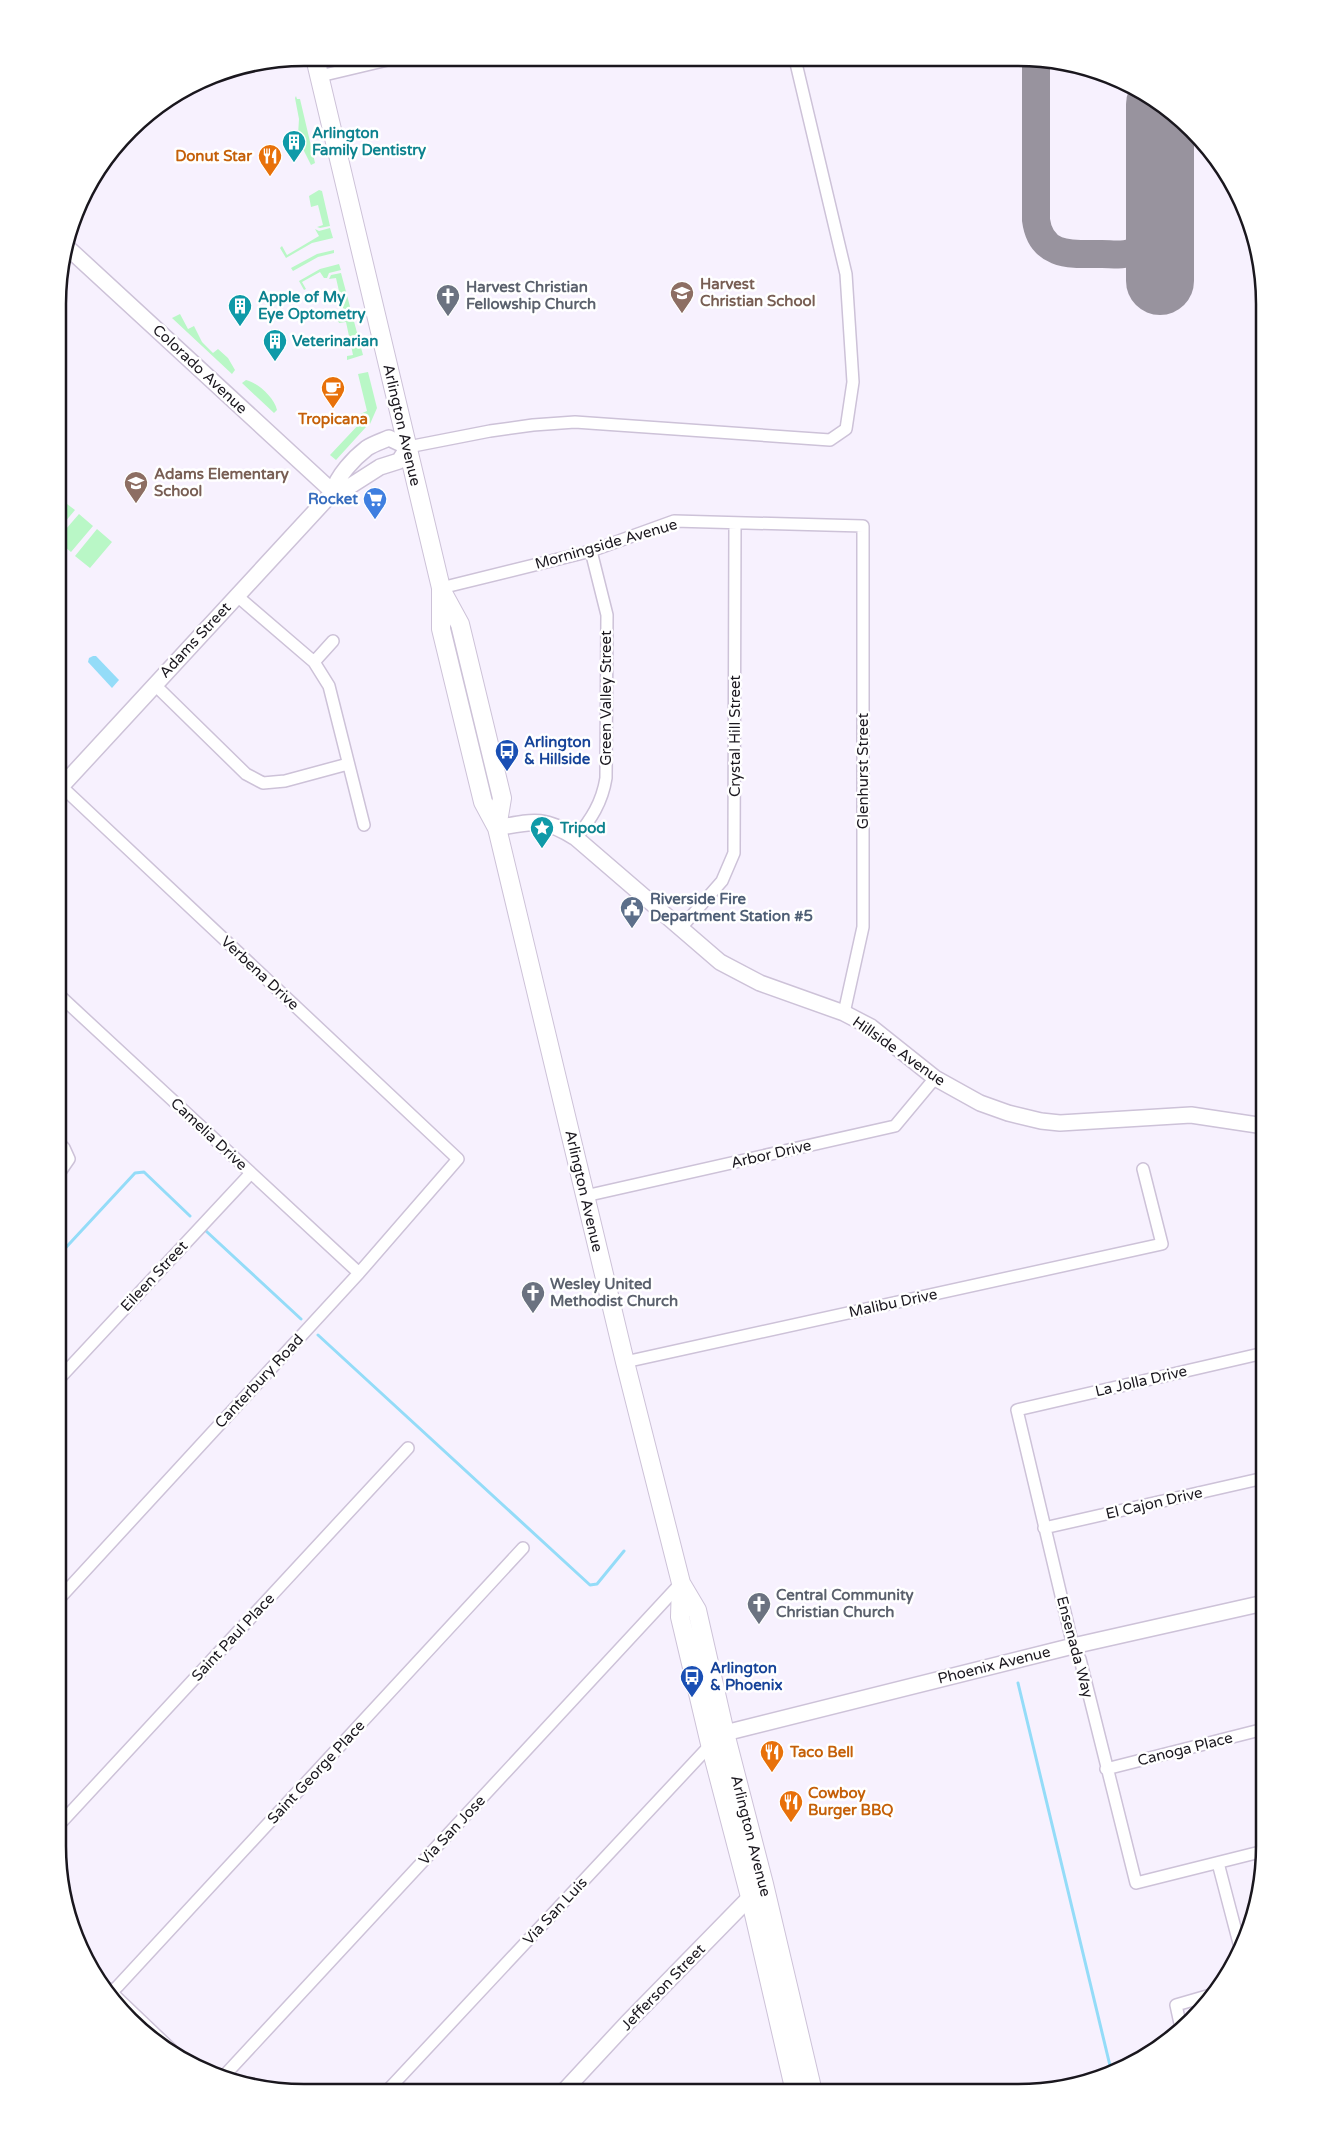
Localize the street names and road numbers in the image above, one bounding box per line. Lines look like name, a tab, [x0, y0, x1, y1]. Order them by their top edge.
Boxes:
street label: Colorado Avenue	[149, 321, 251, 417]
street label: Arlington Avenue	[379, 362, 425, 488]
street label: Morningside Avenue	[533, 515, 679, 573]
street label: Adams Street	[155, 598, 235, 681]
street label: Green Valley Street	[597, 630, 615, 766]
street label: Crystal Hill Street	[726, 675, 744, 797]
street label: Glenhurst Street	[854, 713, 872, 829]
street label: Verbena Drive	[217, 932, 303, 1014]
street label: Hillside Avenue	[849, 1012, 949, 1090]
street label: Camelia Drive	[167, 1094, 251, 1174]
street label: Arlington Avenue	[561, 1128, 607, 1254]
street label: Arbor Drive	[729, 1136, 813, 1172]
street label: Eileen Street	[117, 1237, 191, 1315]
street label: Malibu Drive	[847, 1285, 939, 1321]
street label: Canterbury Road	[211, 1330, 307, 1432]
street label: La Jolla Drive	[1093, 1362, 1189, 1400]
street label: El Cajon Drive	[1104, 1483, 1204, 1523]
street label: Saint Paul Place	[188, 1589, 278, 1685]
street label: Ensenada Way	[1053, 1594, 1097, 1700]
street label: Phoenix Avenue	[936, 1642, 1052, 1688]
street label: Saint George Place	[263, 1717, 369, 1827]
street label: Canoga Place	[1136, 1728, 1234, 1770]
street label: Arlington Avenue	[727, 1773, 775, 1899]
street label: Via San Jose	[415, 1791, 489, 1869]
street label: Via San Luis	[519, 1874, 591, 1948]
street label: Jefferson Street	[617, 1940, 709, 2034]

